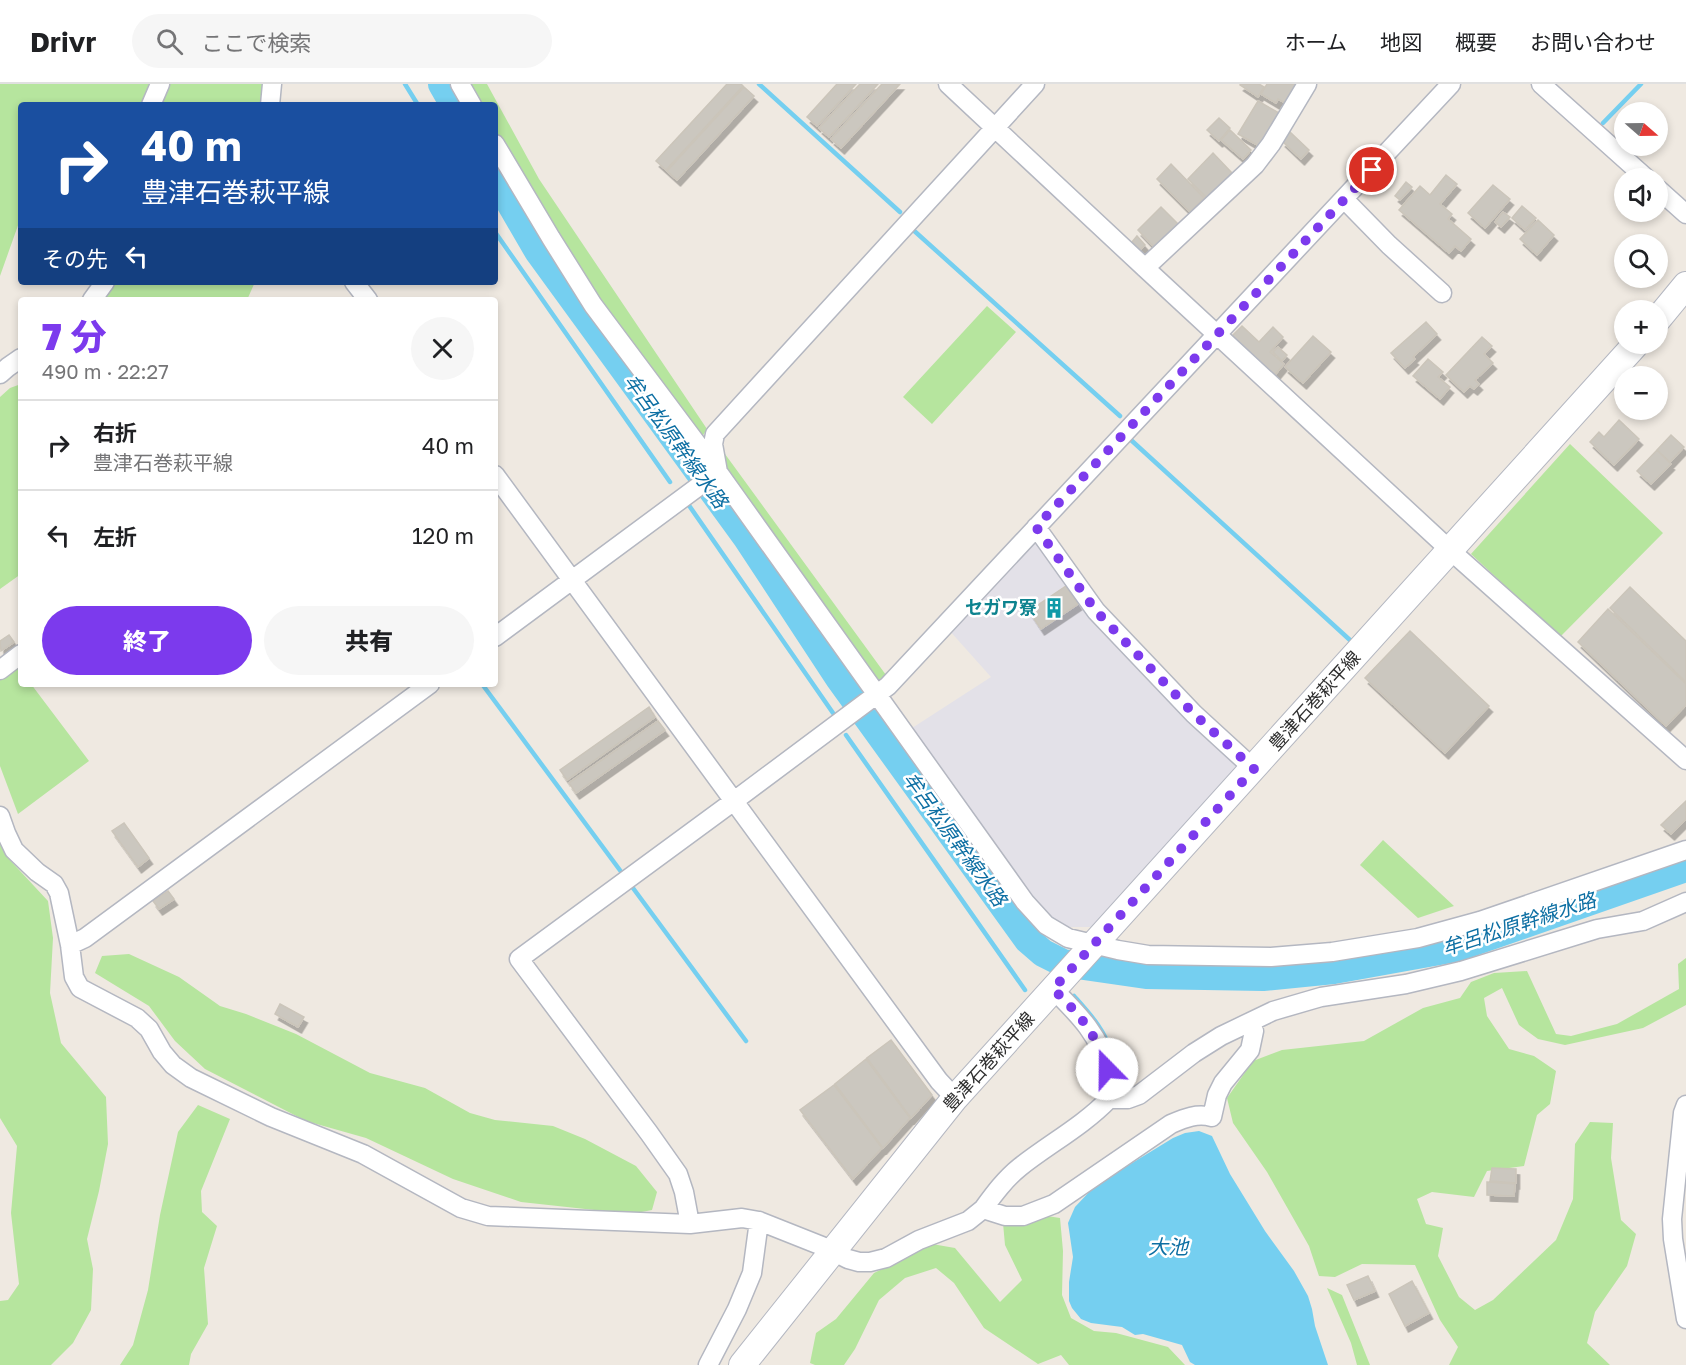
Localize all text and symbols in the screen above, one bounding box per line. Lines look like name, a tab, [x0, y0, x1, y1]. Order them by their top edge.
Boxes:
search box	[132, 14, 552, 68]
text: Drivr	[30, 25, 96, 58]
icon: search	[153, 25, 186, 58]
text: ここで検索	[201, 29, 311, 56]
text: ホーム	[1285, 29, 1347, 55]
text: 地図	[1380, 29, 1422, 55]
text: 概要	[1455, 29, 1497, 55]
text: お問い合わせ	[1530, 29, 1656, 55]
north arrow	[1614, 102, 1668, 156]
map controls	[1614, 102, 1668, 420]
text: 40 m	[141, 120, 242, 170]
icon: right	[42, 126, 120, 204]
pin	[1346, 144, 1397, 195]
icon: arrive	[1355, 153, 1388, 186]
button: sound	[1614, 168, 1668, 222]
text: 豊津石巻萩平線	[141, 176, 330, 208]
button: search	[1614, 234, 1668, 288]
icon: left	[120, 240, 153, 273]
text: その先	[42, 245, 108, 272]
button: +	[1614, 300, 1668, 354]
text: 7 分	[42, 315, 107, 358]
button: close	[411, 317, 474, 380]
text: 490 m · 22:27	[42, 359, 169, 383]
button: −	[1614, 366, 1668, 420]
water label: 牟呂松原幹線水路	[620, 369, 735, 514]
text: 右折	[93, 419, 137, 446]
icon: right	[42, 429, 75, 462]
text: 40 m	[422, 432, 474, 459]
text: 豊津石巻萩平線	[93, 450, 233, 474]
icon: left	[42, 519, 75, 552]
text: 120 m	[412, 522, 474, 549]
text: 左折	[93, 523, 137, 550]
place label: セガワ寮	[965, 596, 1037, 618]
building icon: セガワ寮	[1042, 596, 1066, 620]
button: 終了	[42, 606, 252, 675]
button: 共有	[264, 606, 474, 675]
street label: 豊津石巻萩平線	[1264, 646, 1365, 755]
water label: 牟呂松原幹線水路	[899, 767, 1014, 912]
water label: 牟呂松原幹線水路	[1439, 886, 1600, 959]
street label: 豊津石巻萩平線	[938, 1007, 1039, 1116]
position arrow	[1075, 1037, 1139, 1101]
water label: 大池	[1148, 1234, 1190, 1258]

